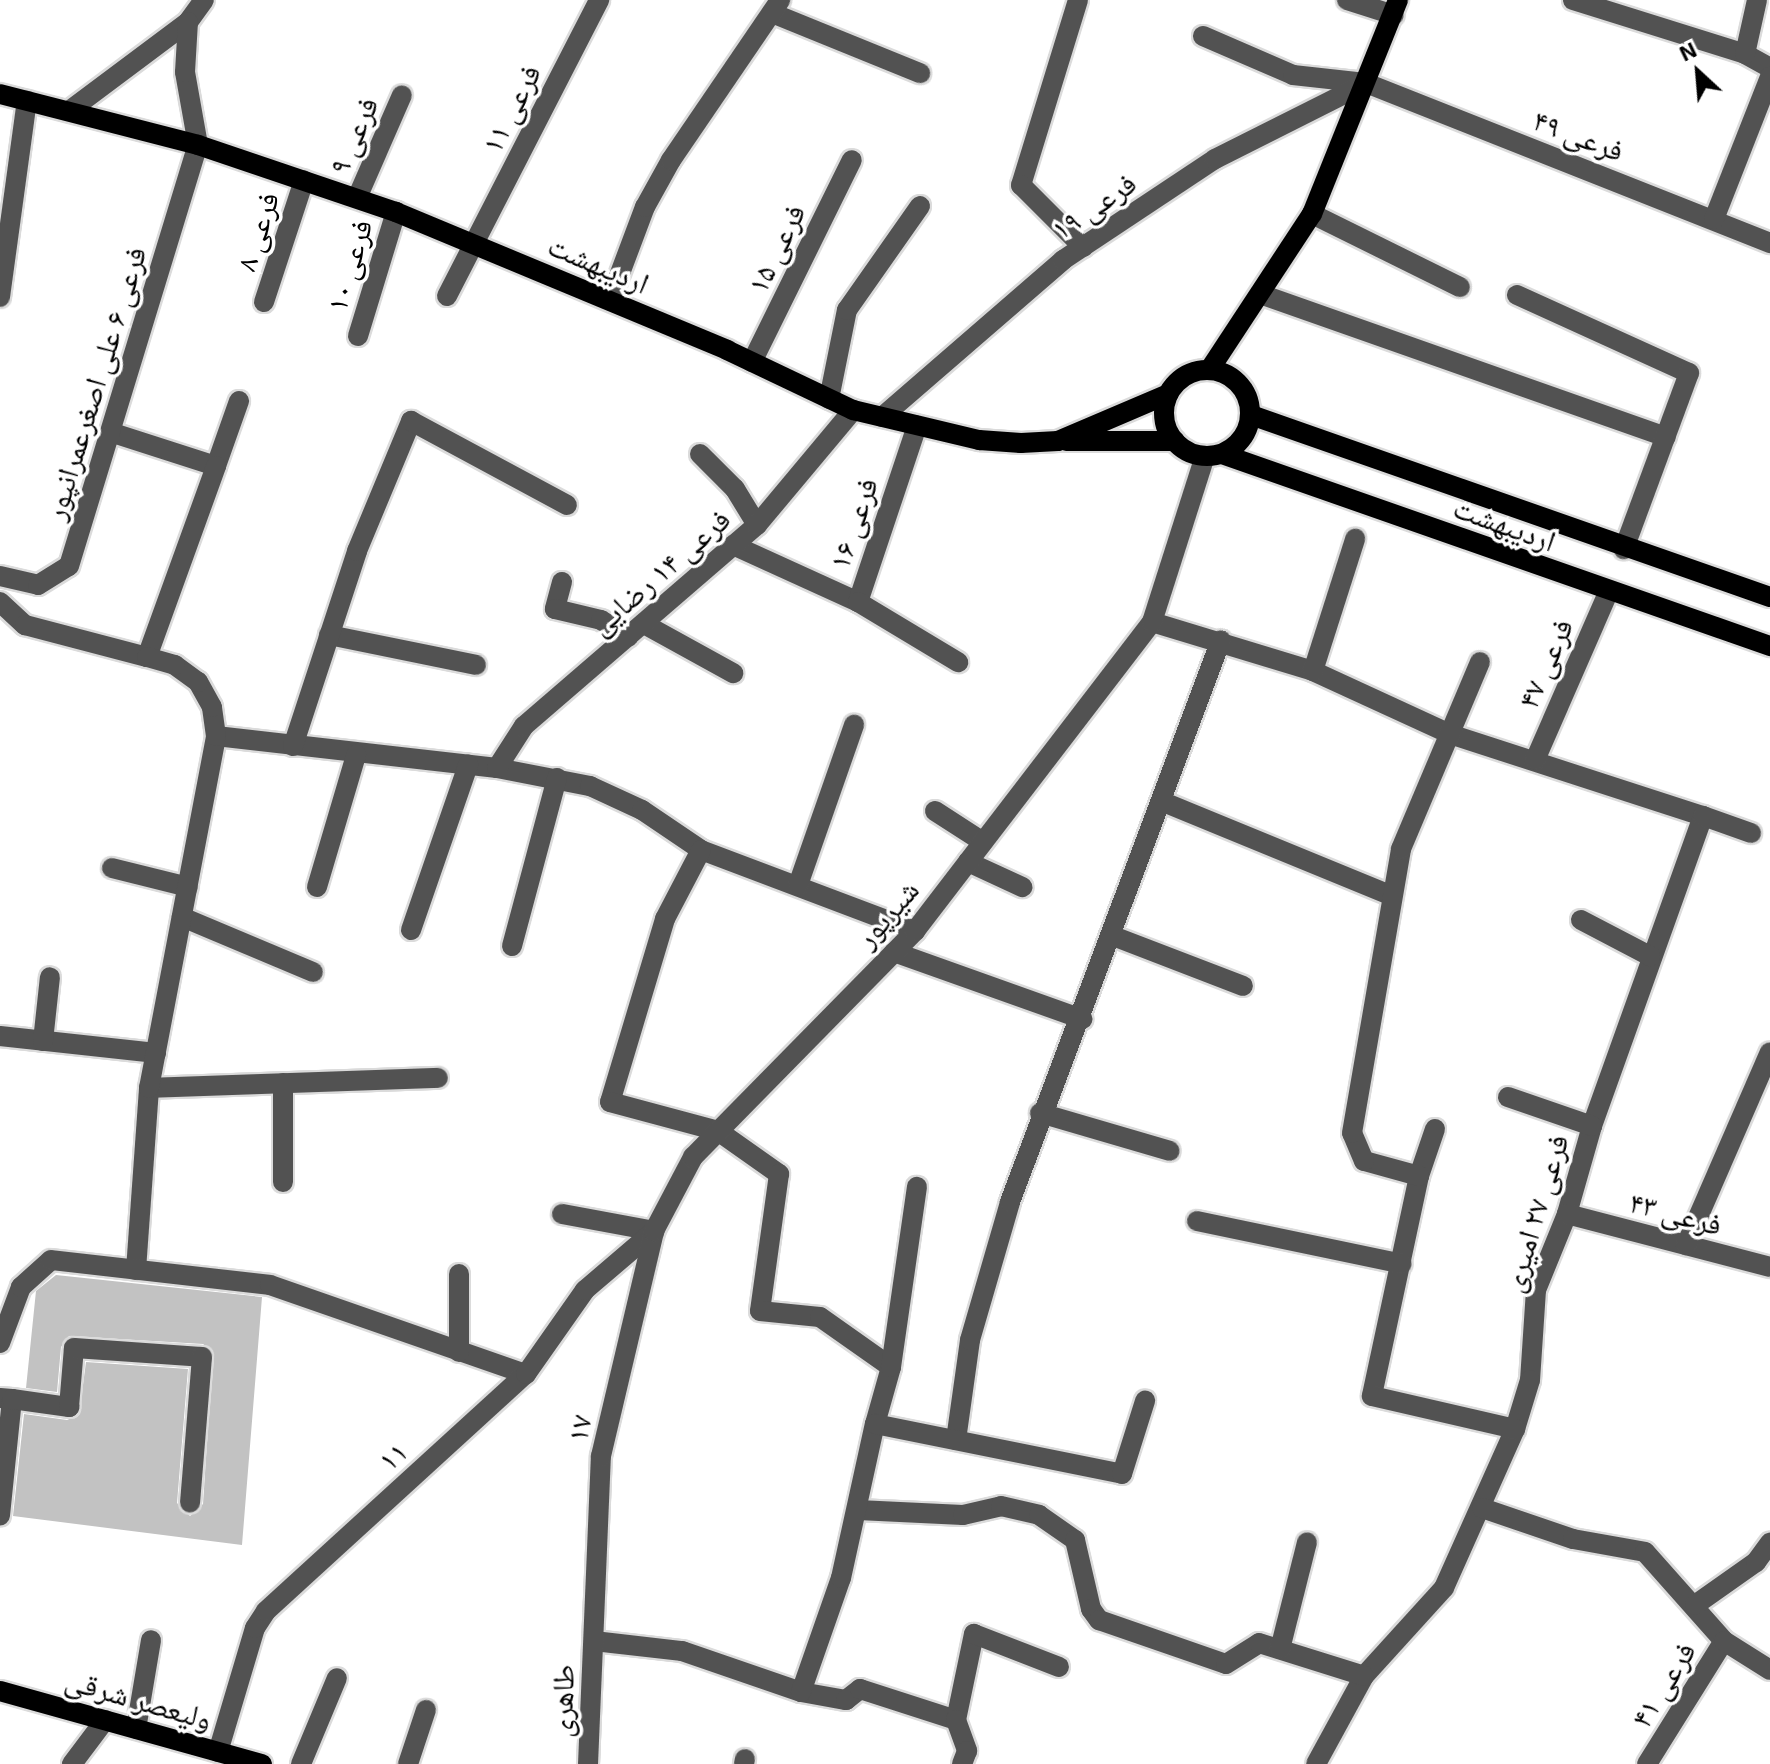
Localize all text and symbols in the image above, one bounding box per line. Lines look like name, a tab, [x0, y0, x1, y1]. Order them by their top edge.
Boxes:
north arrow	[1658, 32, 1738, 112]
text: N	[1675, 35, 1700, 66]
street label: فرعی ۱۱	[473, 58, 547, 158]
street label: فرعی ۹	[319, 91, 385, 179]
street label: فرعی ۴۹	[1529, 100, 1629, 168]
street label: فرعی ۱۹	[1044, 164, 1142, 246]
street label: فرعی ۸	[226, 187, 286, 275]
street label: فرعی ۱۵	[738, 198, 812, 298]
street label: فرعی ۱۰	[317, 215, 379, 315]
street label: اردیبهشت	[543, 226, 655, 300]
street label: فرعی ۶ علی اصغرعمرانپور	[35, 242, 153, 524]
street label: فرعی ۱۶	[820, 473, 884, 573]
street label: اردیبهشت	[1449, 488, 1561, 558]
street label: فرعی ۱۴ رضایی	[581, 500, 737, 642]
street label: فرعی ۴۷	[1508, 613, 1580, 713]
street label: شیرپور	[847, 872, 925, 954]
street label: فرعی ۲۷ امیری	[1493, 1130, 1575, 1296]
street label: فرعی ۴۳	[1626, 1182, 1726, 1242]
street label: ۱۷	[558, 1411, 598, 1445]
street label: ۱۱	[370, 1433, 414, 1477]
street label: فرعی ۴۱	[1622, 1635, 1702, 1733]
street label: ولیعصر شرقی	[62, 1660, 216, 1736]
street label: طاهری	[542, 1664, 580, 1738]

